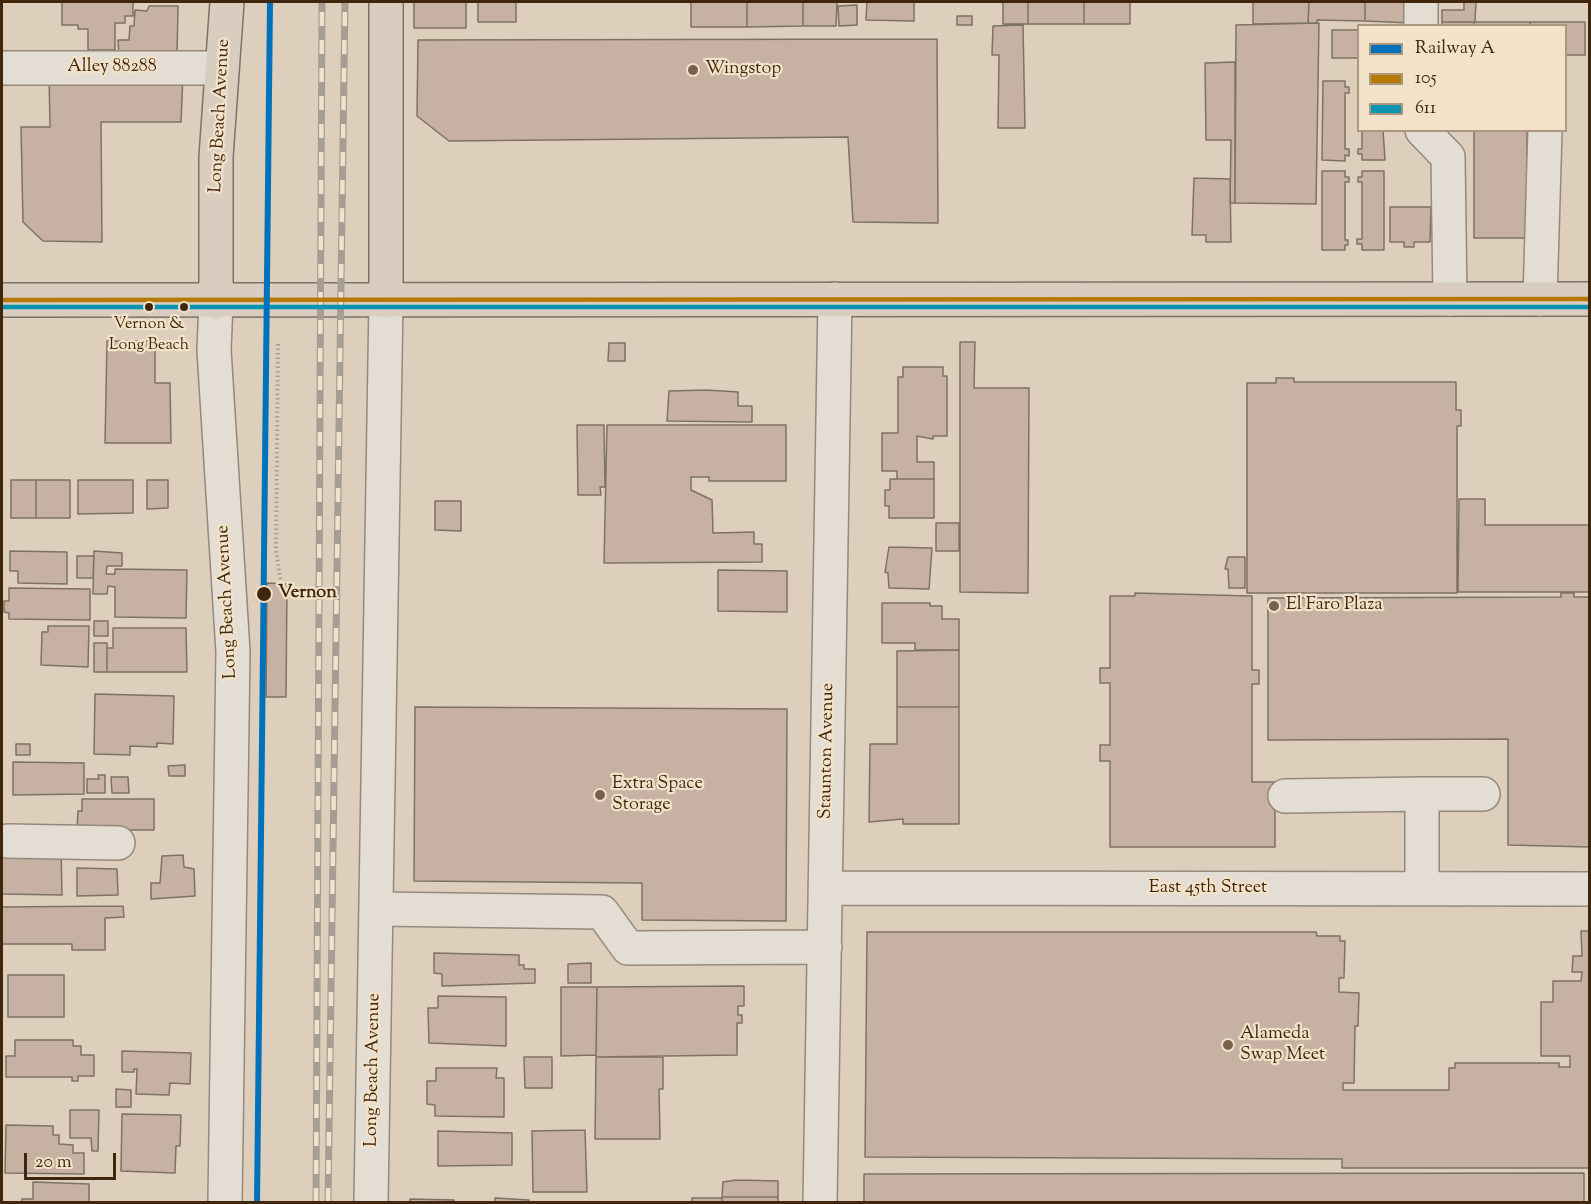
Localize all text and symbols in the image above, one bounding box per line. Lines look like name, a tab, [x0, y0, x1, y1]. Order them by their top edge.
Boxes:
legend	[1357, 24, 1567, 132]
text: Railway A	[1415, 36, 1495, 62]
street label: Long Beach Avenue	[206, 38, 236, 194]
street label: Alley 88288	[67, 57, 157, 79]
place label: Wingstop	[705, 59, 781, 81]
marker: Wingstop	[686, 63, 700, 77]
text: 105	[1415, 66, 1437, 92]
text: 611	[1415, 96, 1436, 122]
marker: Vernon & Long Beach	[143, 301, 155, 313]
unlabelled marker	[178, 301, 190, 313]
place label: Vernon & Long Beach	[109, 315, 189, 353]
street label: Long Beach Avenue	[213, 524, 243, 680]
place label: Vernon	[278, 583, 337, 605]
marker: Vernon	[255, 585, 273, 603]
place label: El Faro Plaza	[1286, 595, 1382, 617]
marker: El Faro Plaza	[1267, 599, 1281, 613]
street label: Staunton Avenue	[816, 683, 840, 819]
place label: Extra Space Storage	[612, 774, 703, 816]
marker: Extra Space Storage	[593, 788, 607, 802]
street label: East 45th Street	[1149, 878, 1267, 900]
street label: Long Beach Avenue	[362, 993, 386, 1147]
place label: Alameda Swap Meet	[1240, 1024, 1325, 1066]
marker: Alameda Swap Meet	[1221, 1038, 1235, 1052]
scale bar	[27, 1141, 118, 1179]
text: 20 m	[35, 1150, 72, 1176]

